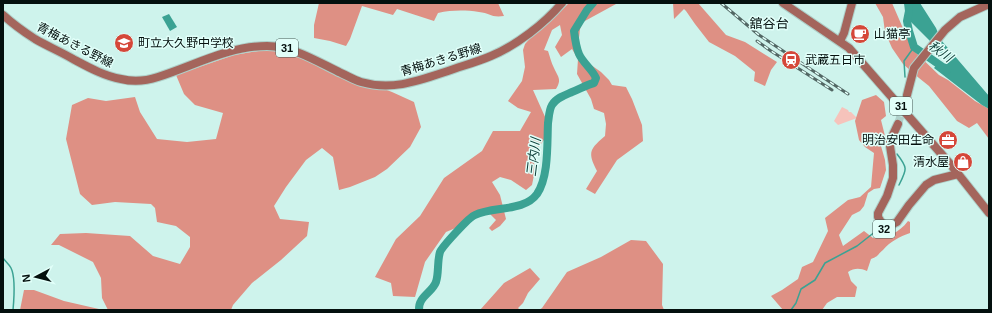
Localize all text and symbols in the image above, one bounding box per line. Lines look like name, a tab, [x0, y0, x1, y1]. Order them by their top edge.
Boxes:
district label: 舘谷台	[749, 16, 789, 31]
street label: 青梅あきる野線	[35, 20, 115, 70]
cafe icon: 山猫亭	[849, 23, 871, 45]
place label: 山猫亭	[874, 27, 910, 41]
school or university icon: 町立大久野中学校	[113, 32, 135, 54]
place label: 町立大久野中学校	[138, 36, 234, 50]
water label: 秋川	[926, 38, 957, 66]
road number: 31	[276, 39, 298, 57]
street label: 青梅あきる野線	[399, 41, 483, 79]
station icon: 武蔵五日市	[780, 49, 802, 71]
place label: 武蔵五日市	[805, 53, 865, 67]
road number: 31	[890, 97, 912, 115]
office icon: 明治安田生命	[937, 129, 959, 151]
place label: 明治安田生命	[862, 133, 934, 147]
water label: 三内川	[524, 135, 544, 177]
shop icon: 清水屋	[952, 151, 974, 173]
place label: 清水屋	[913, 155, 949, 169]
road number: 32	[873, 220, 895, 238]
north arrow	[16, 257, 56, 297]
text: N	[20, 273, 33, 283]

